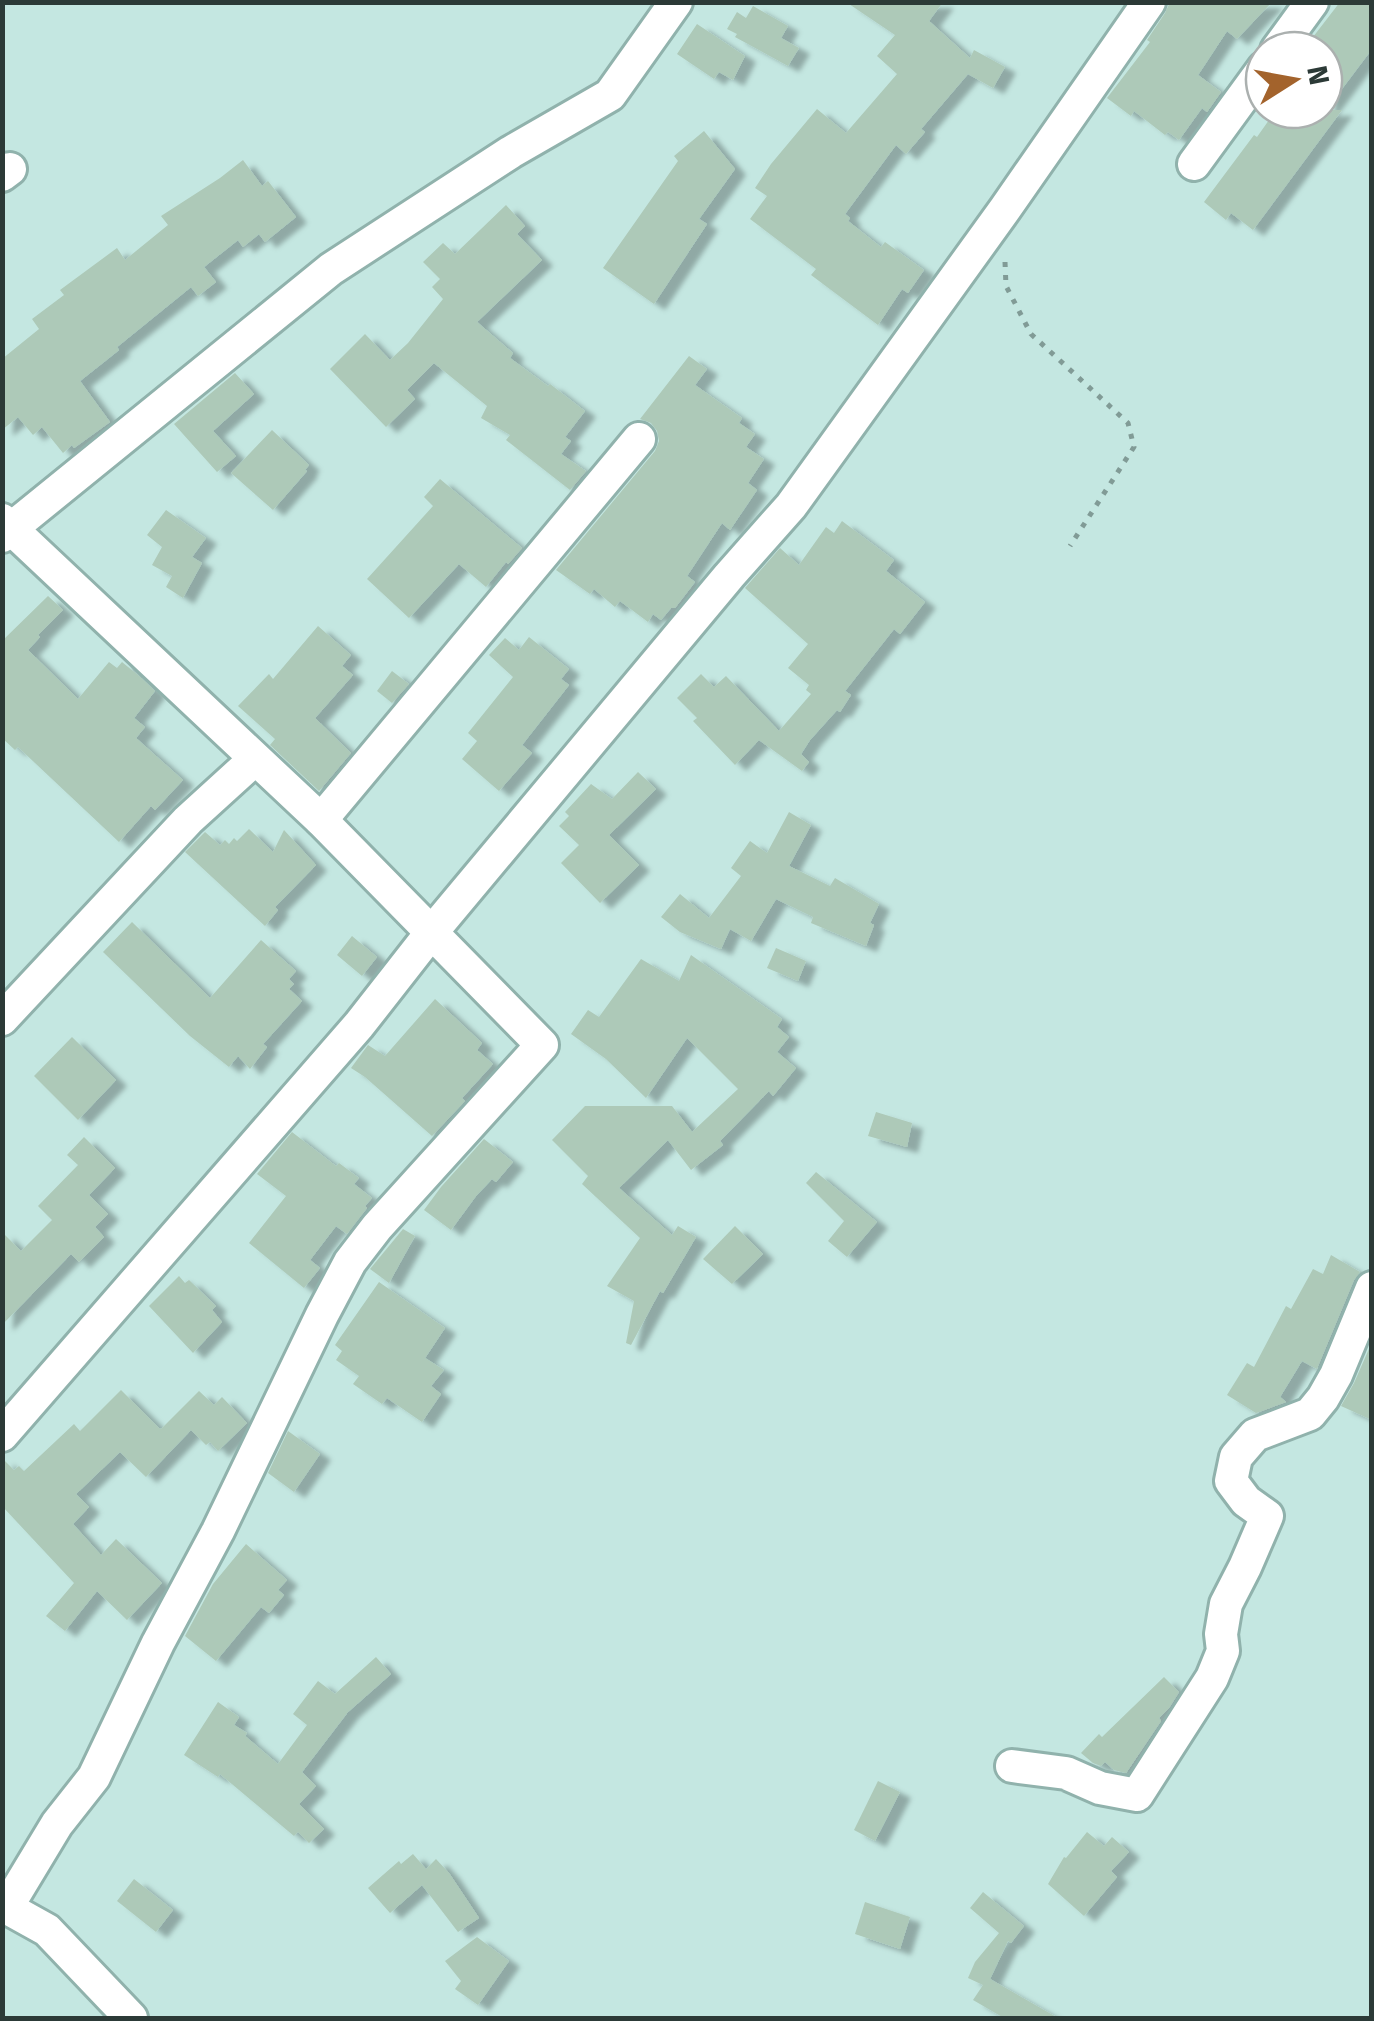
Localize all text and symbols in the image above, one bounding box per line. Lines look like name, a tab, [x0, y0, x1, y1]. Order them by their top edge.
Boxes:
north arrow	[1244, 30, 1344, 130]
text: N	[1300, 63, 1336, 88]

